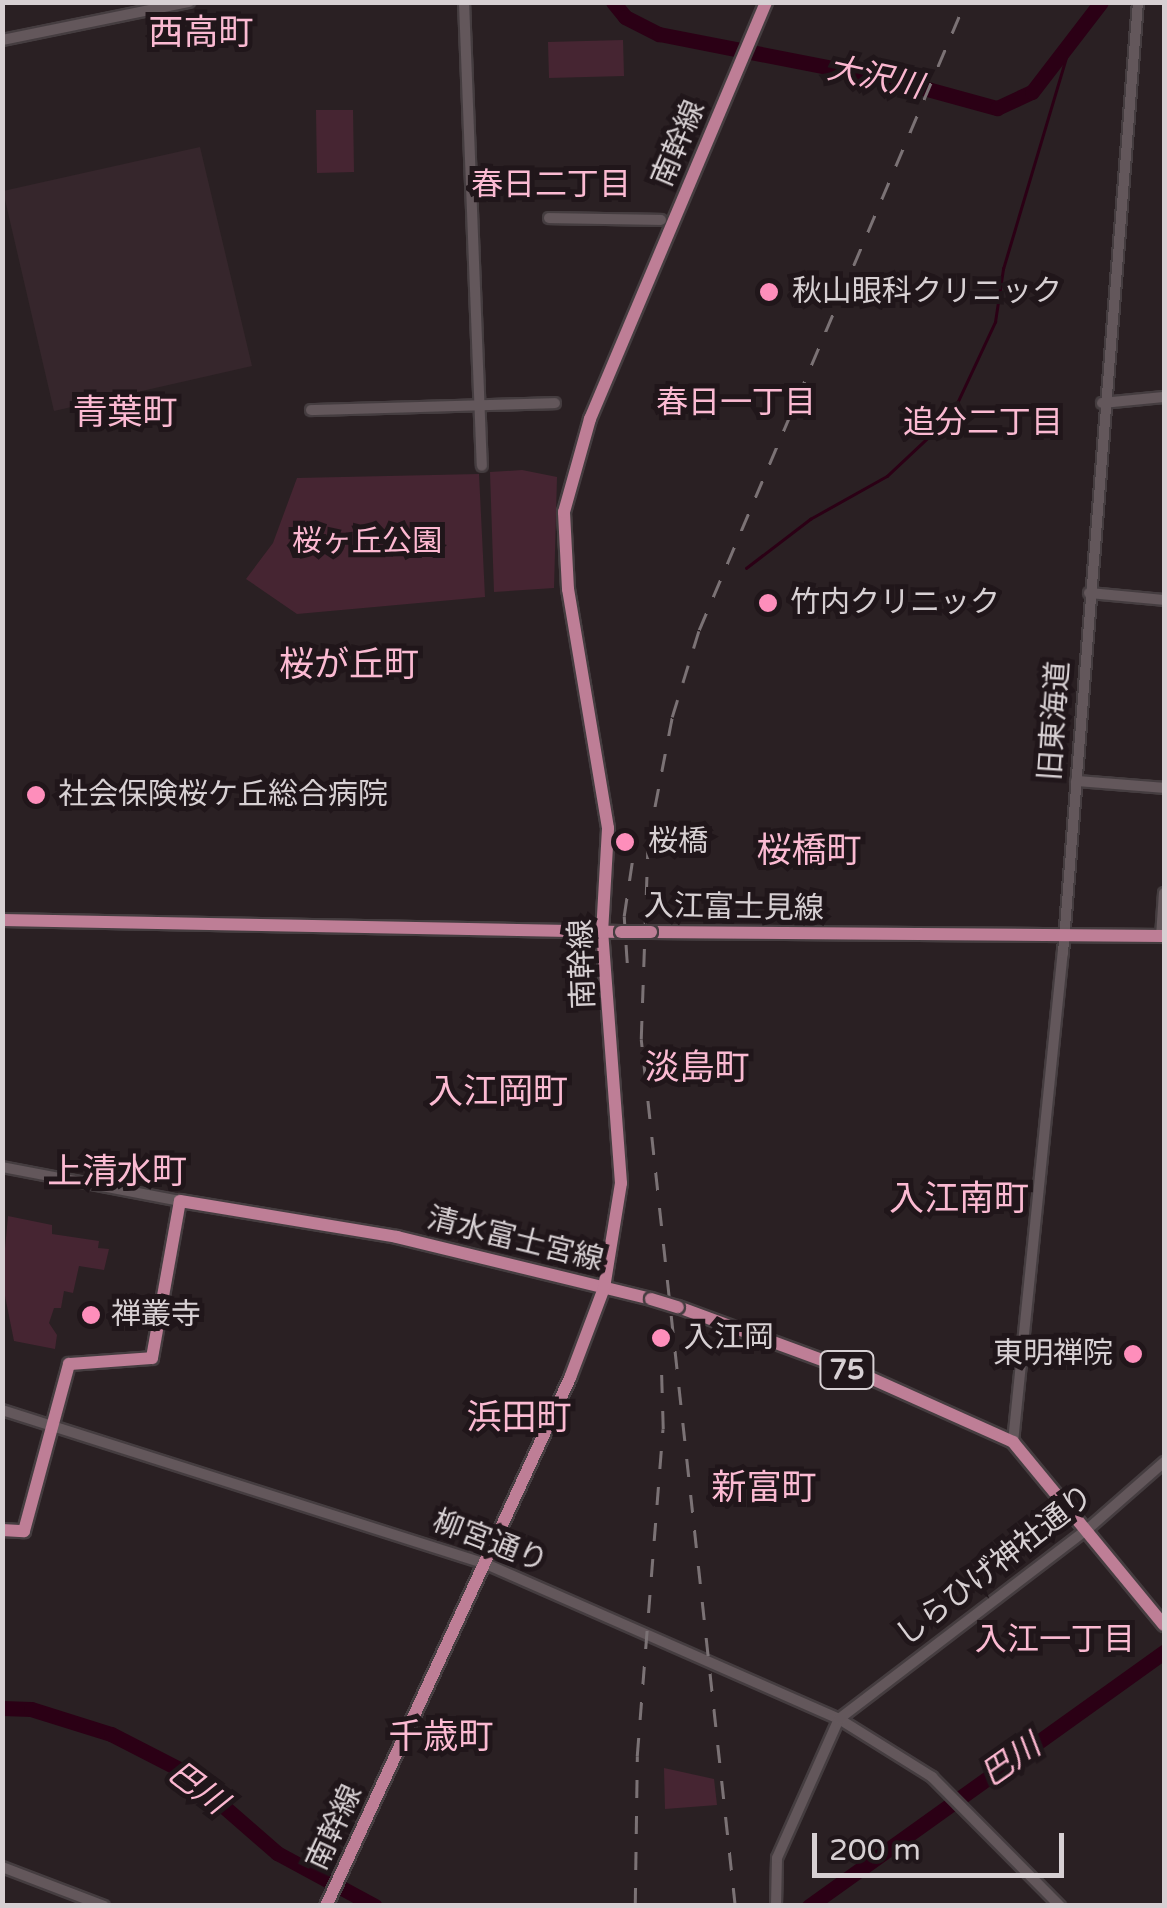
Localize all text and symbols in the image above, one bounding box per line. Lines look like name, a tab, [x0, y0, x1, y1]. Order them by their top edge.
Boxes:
district label: 西高町	[149, 12, 253, 54]
water label: 大沢川	[824, 49, 926, 107]
street label: 南幹線	[645, 96, 713, 192]
district label: 春日二丁目	[471, 166, 631, 204]
place label: 秋山眼科クリニック	[792, 274, 1062, 310]
marker: 秋山眼科クリニック	[756, 279, 782, 305]
district label: 春日一丁目	[656, 384, 816, 422]
district label: 青葉町	[73, 392, 177, 434]
district label: 追分二丁目	[903, 404, 1063, 442]
park label: 桜ヶ丘公園	[292, 524, 442, 560]
place label: 竹内クリニック	[790, 585, 1000, 621]
marker: 竹内クリニック	[755, 590, 781, 616]
district label: 桜が丘町	[279, 644, 419, 686]
street label: 旧東海道	[1033, 660, 1077, 782]
place label: 社会保険桜ケ丘総合病院	[58, 777, 388, 813]
marker: 社会保険桜ケ丘総合病院	[23, 782, 49, 808]
place label: 桜橋	[648, 824, 708, 860]
marker: 桜橋	[612, 829, 638, 855]
district label: 桜橋町	[757, 830, 861, 872]
street label: 入江富士見線	[644, 888, 824, 928]
street label: 南幹線	[563, 918, 603, 1010]
district label: 淡島町	[645, 1047, 749, 1089]
district label: 入江岡町	[428, 1071, 568, 1113]
district label: 上清水町	[47, 1151, 187, 1193]
district label: 入江南町	[889, 1178, 1029, 1220]
street label: 清水富士宮線	[423, 1201, 607, 1279]
place label: 禅叢寺	[111, 1297, 201, 1333]
marker: 禅叢寺	[80, 1304, 102, 1326]
place label: 入江岡	[684, 1320, 774, 1356]
marker: 入江岡	[648, 1325, 674, 1351]
place label: 東明禅院	[993, 1336, 1113, 1372]
marker: 東明禅院	[1122, 1343, 1144, 1365]
road number: 75	[817, 1347, 877, 1393]
district label: 浜田町	[467, 1397, 571, 1439]
district label: 新富町	[712, 1467, 816, 1509]
street label: しらひげ神社通り	[889, 1478, 1101, 1654]
street label: 柳宮通り	[428, 1504, 552, 1580]
district label: 入江一丁目	[975, 1621, 1135, 1659]
district label: 千歳町	[389, 1716, 493, 1758]
water label: 巴川	[974, 1727, 1048, 1795]
water label: 巴川	[160, 1753, 234, 1823]
street label: 南幹線	[300, 1780, 370, 1876]
scale bar	[817, 1813, 1070, 1875]
text: 200 m	[829, 1832, 921, 1869]

